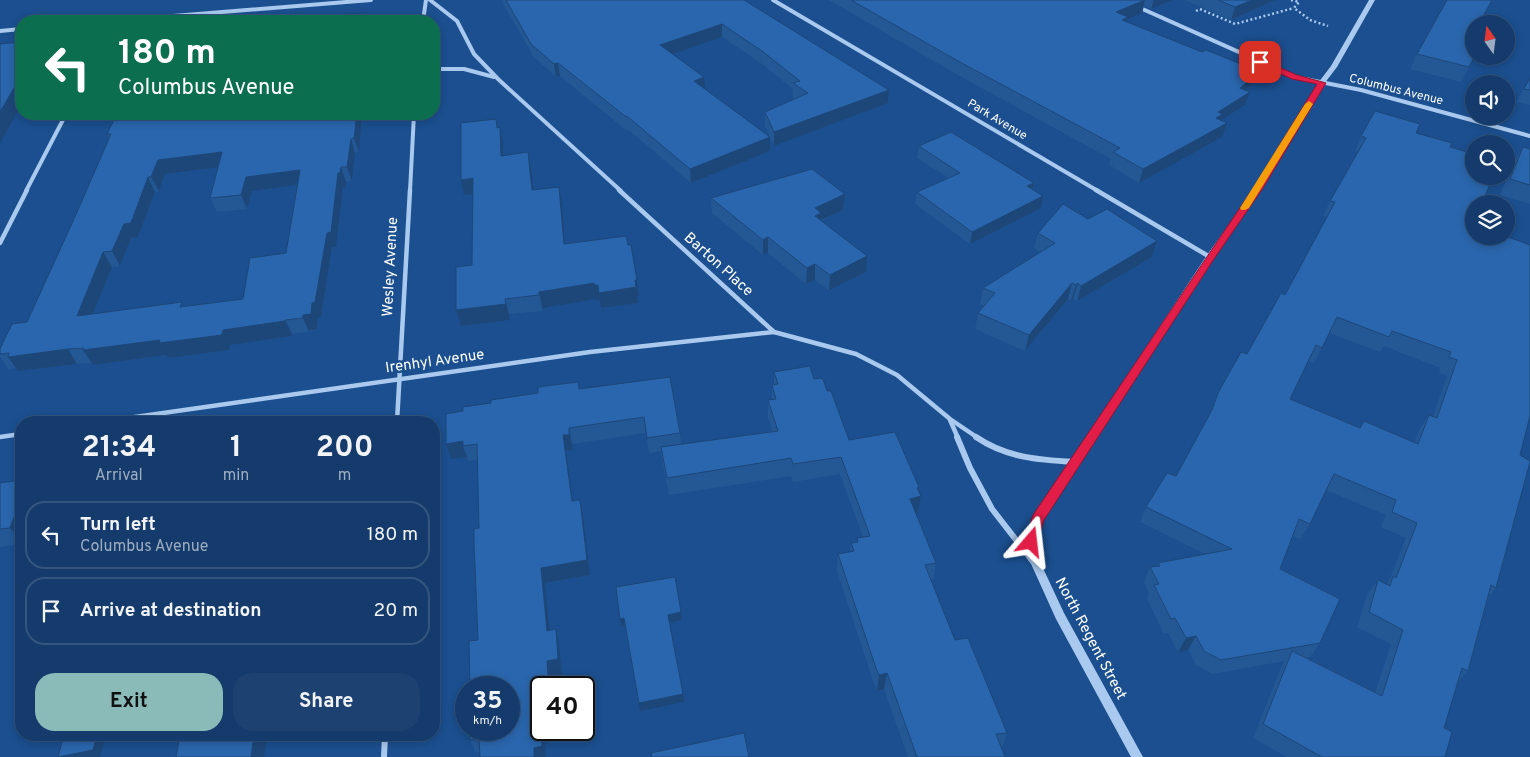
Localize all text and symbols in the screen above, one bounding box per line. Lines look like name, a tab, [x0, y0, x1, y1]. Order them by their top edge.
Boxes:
north arrow	[1465, 15, 1515, 65]
map controls	[1465, 15, 1515, 245]
text: 180 m	[118, 32, 216, 76]
icon: left	[35, 35, 100, 100]
pin	[1239, 41, 1281, 83]
icon: arrive	[1246, 48, 1274, 76]
street label: Columbus Avenue	[1347, 71, 1445, 109]
text: Columbus Avenue	[118, 75, 294, 102]
button: sound	[1465, 75, 1515, 125]
street label: Park Avenue	[964, 96, 1030, 144]
button: search	[1465, 135, 1515, 185]
button: layers	[1465, 195, 1515, 245]
street label: Wesley Avenue	[379, 217, 403, 317]
street label: Barton Place	[679, 229, 757, 301]
street label: Irenhyl Avenue	[384, 346, 486, 378]
text: 21:34	[81, 430, 156, 467]
text: 1	[230, 430, 242, 467]
text: 200	[316, 430, 374, 467]
text: Arrival	[95, 466, 143, 486]
text: min	[223, 466, 249, 486]
text: m	[338, 466, 351, 486]
text: Turn left	[80, 513, 156, 537]
position arrow	[1004, 515, 1056, 567]
icon: left	[37, 521, 65, 549]
text: 180 m	[367, 523, 418, 547]
text: Columbus Avenue	[80, 537, 208, 557]
street label: North Regent Street	[1050, 575, 1130, 703]
icon: arrive	[37, 597, 65, 625]
text: Arrive at destination	[80, 599, 261, 623]
text: 20 m	[374, 599, 418, 623]
button: Exit	[35, 673, 223, 731]
button: Share	[233, 673, 420, 731]
speed limit sign: 40	[530, 676, 595, 741]
text: 35	[472, 686, 503, 718]
text: km/h	[473, 713, 502, 729]

